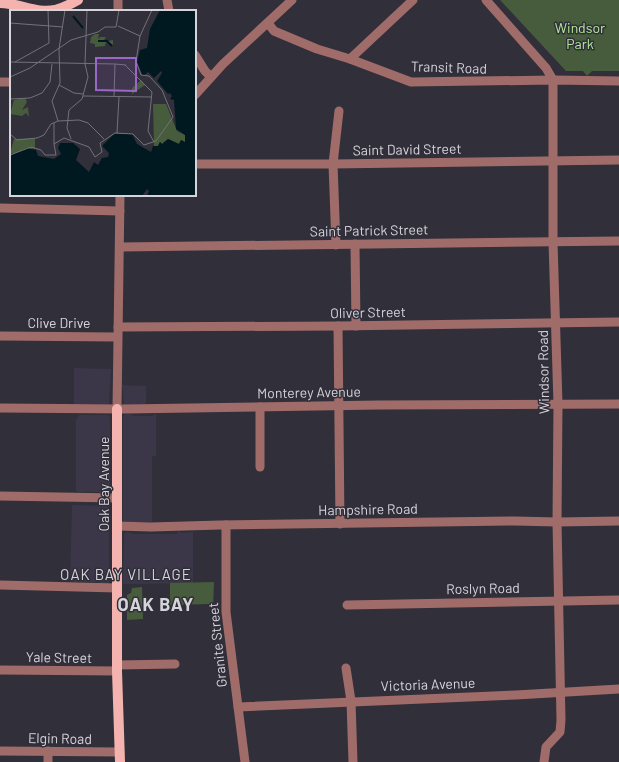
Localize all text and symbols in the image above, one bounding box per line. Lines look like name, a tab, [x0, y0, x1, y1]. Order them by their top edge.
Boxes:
inset map	[10, 10, 196, 196]
park label: Windsor Park	[555, 19, 605, 52]
street label: Transit Road	[411, 57, 487, 77]
street label: Saint David Street	[352, 140, 462, 158]
street label: Saint Patrick Street	[309, 220, 429, 240]
street label: Oliver Street	[330, 303, 406, 321]
street label: Clive Drive	[27, 314, 91, 331]
street label: Windsor Road	[534, 330, 552, 414]
street label: Monterey Avenue	[257, 383, 361, 401]
street label: Oak Bay Avenue	[95, 436, 112, 532]
street label: Hampshire Road	[318, 500, 418, 518]
district label: OAK BAY VILLAGE	[60, 565, 192, 583]
street label: Roslyn Road	[446, 579, 520, 597]
district label: OAK BAY	[118, 593, 194, 615]
street label: Granite Street	[204, 602, 230, 688]
street label: Yale Street	[26, 648, 92, 666]
street label: Victoria Avenue	[380, 674, 476, 694]
street label: Elgin Road	[28, 729, 92, 747]

